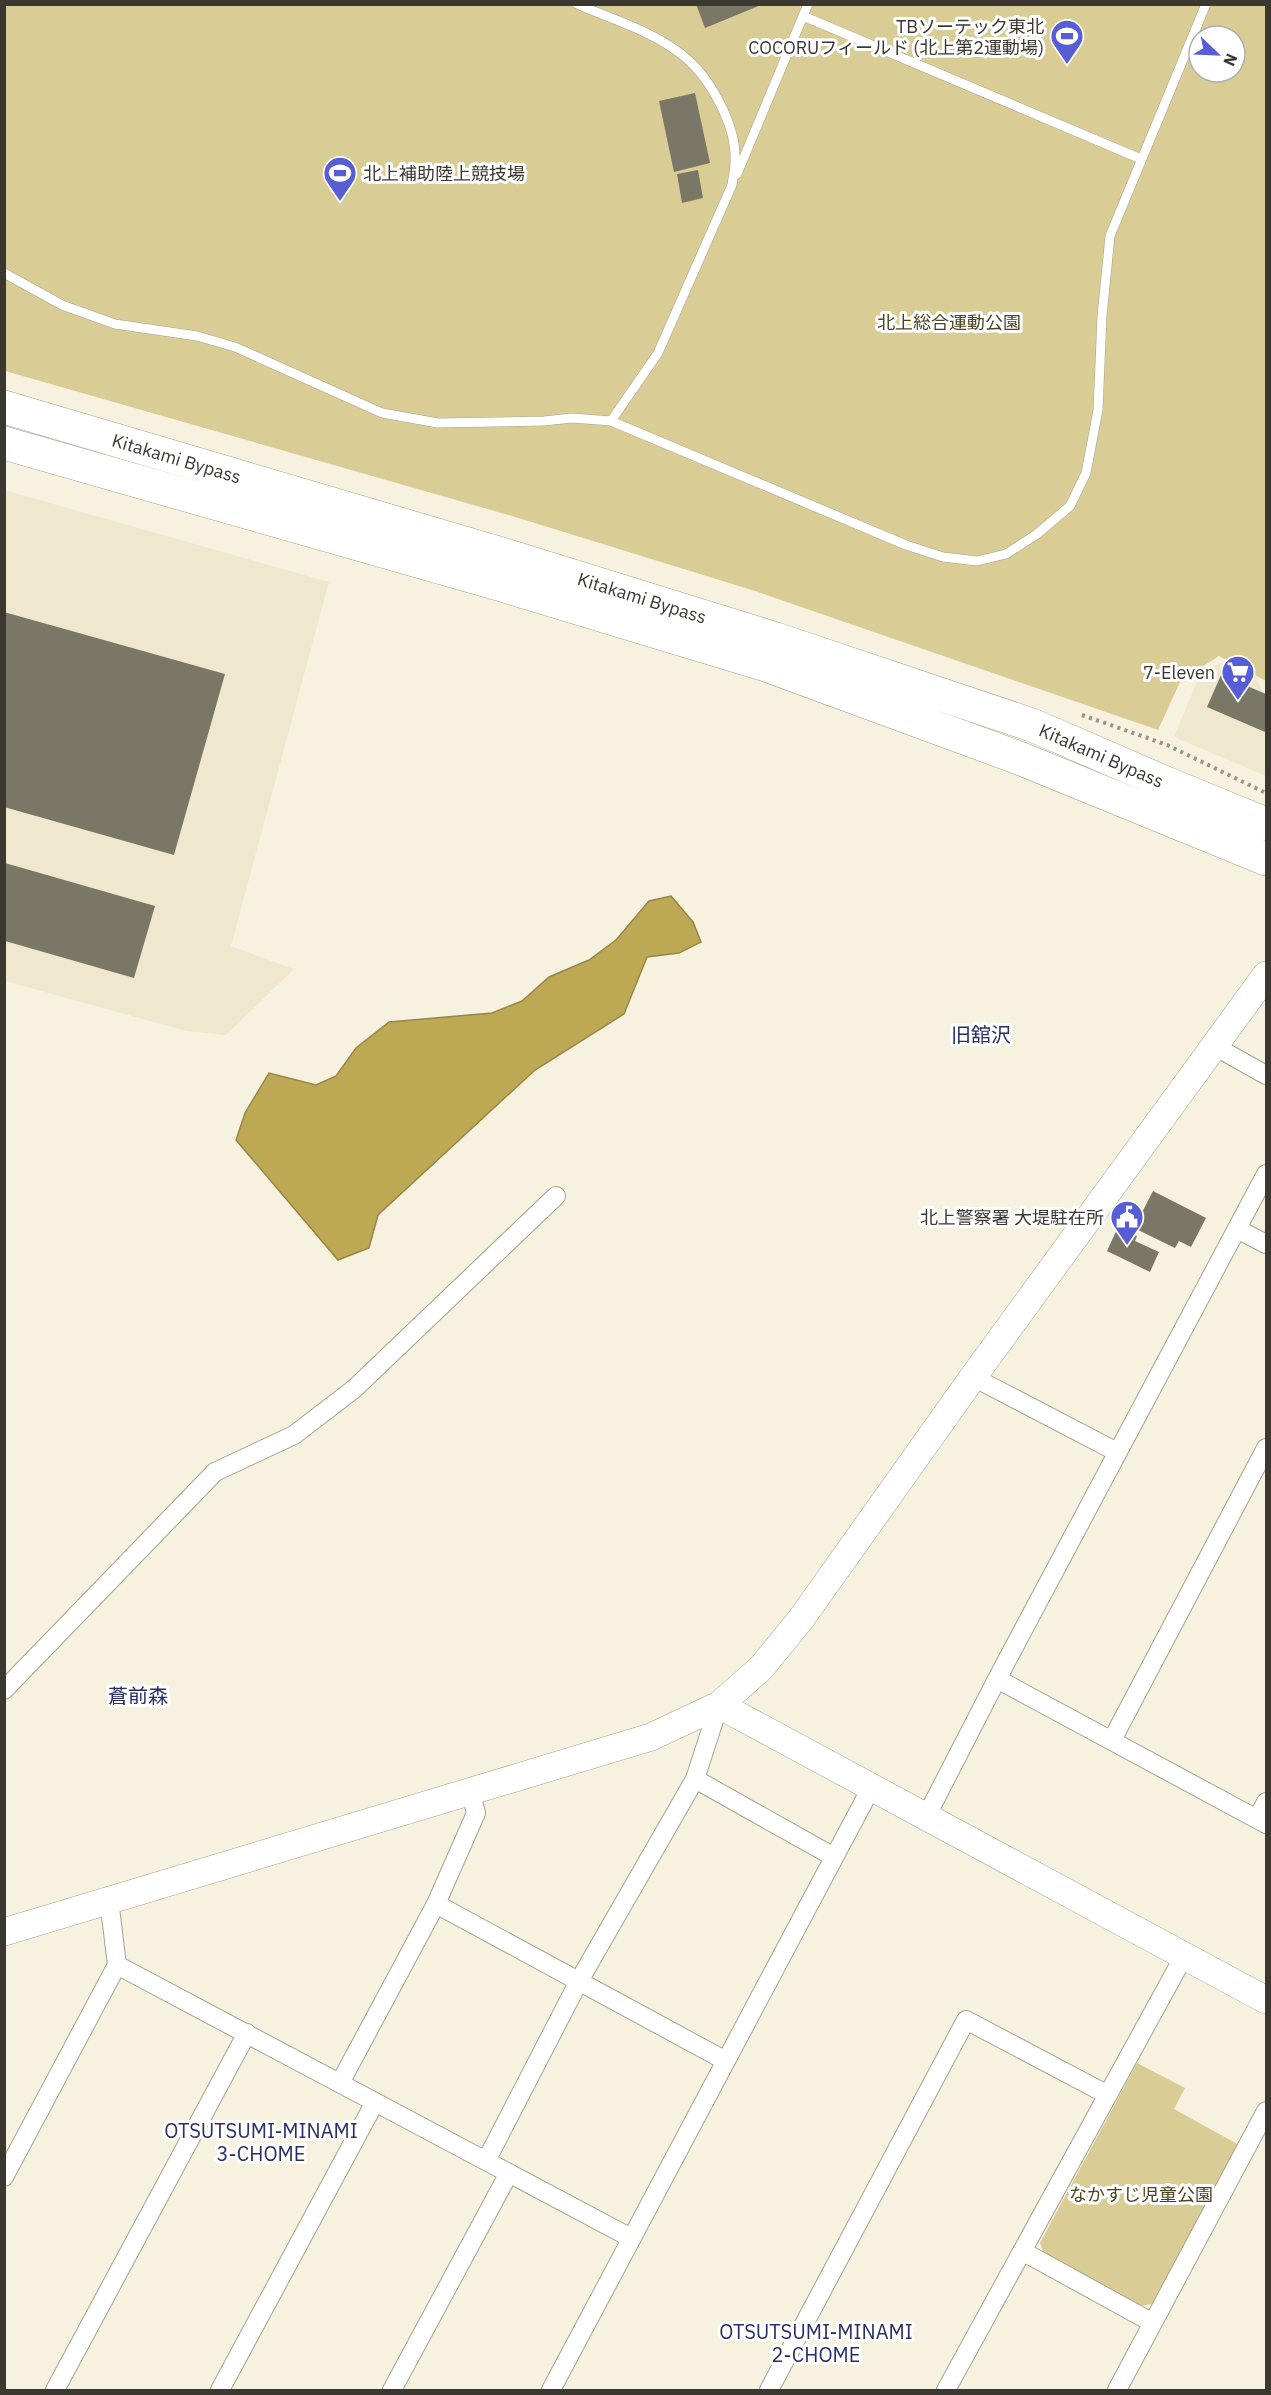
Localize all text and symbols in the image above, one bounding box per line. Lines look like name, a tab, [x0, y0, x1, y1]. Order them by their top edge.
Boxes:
place label: TBソーテック東北 COCORUフィールド (北上第2運動場)	[748, 15, 1044, 59]
sports icon: TBソーテック東北 COCORUフィールド (北上第2運動場)	[1049, 18, 1085, 65]
north arrow	[1187, 24, 1247, 84]
text: N	[1219, 51, 1242, 69]
sports icon: 北上補助陸上競技場	[322, 155, 358, 202]
place label: 北上補助陸上競技場	[363, 162, 525, 185]
park label: 北上総合運動公園	[877, 311, 1021, 334]
street label: Kitakami Bypass	[109, 428, 244, 488]
street label: Kitakami Bypass	[575, 567, 709, 628]
supermarket icon: 7-Eleven	[1220, 654, 1256, 701]
place label: 7-Eleven	[1143, 661, 1215, 684]
street label: Kitakami Bypass	[1036, 718, 1167, 792]
district label: 旧舘沢	[951, 1021, 1011, 1048]
public building icon: 北上警察署 大堤駐在所	[1109, 1199, 1145, 1246]
place label: 北上警察署 大堤駐在所	[920, 1206, 1104, 1229]
district label: 蒼前森	[108, 1682, 168, 1709]
district label: OTSUTSUMI-MINAMI 3-CHOME	[164, 2117, 358, 2167]
park label: なかすじ児童公園	[1069, 2183, 1213, 2206]
district label: OTSUTSUMI-MINAMI 2-CHOME	[719, 2318, 913, 2368]

